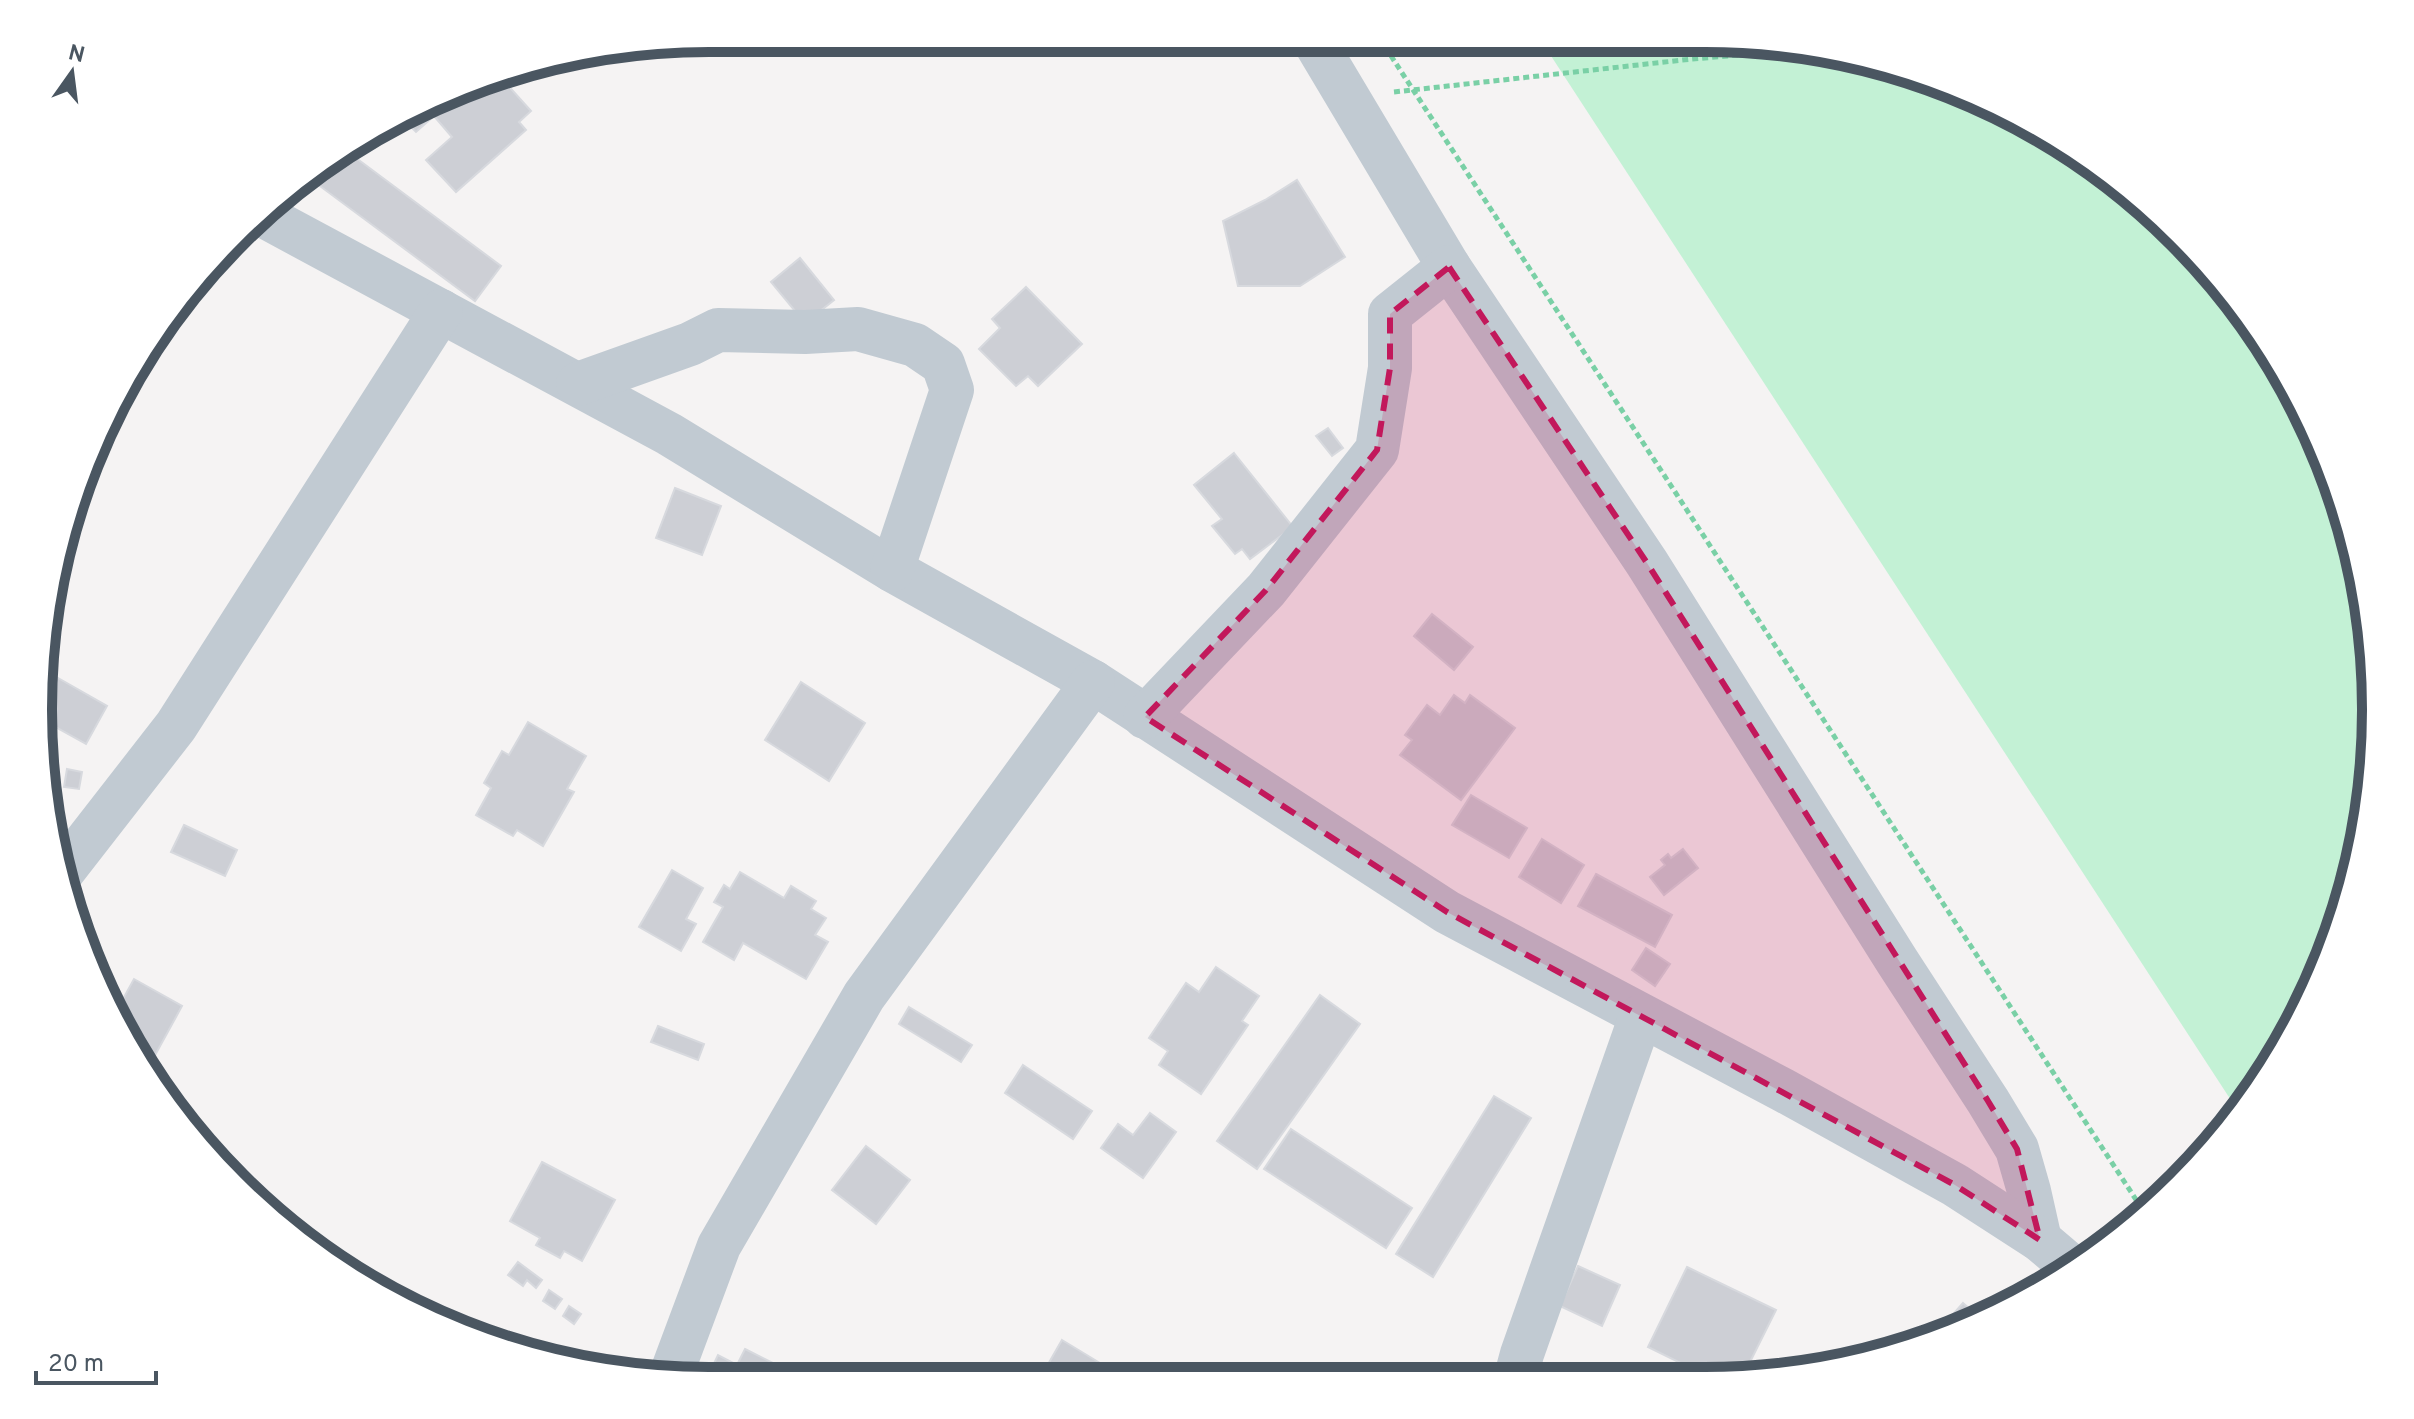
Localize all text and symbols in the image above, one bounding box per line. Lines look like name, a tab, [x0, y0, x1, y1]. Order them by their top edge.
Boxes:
north arrow	[32, 32, 112, 112]
text: N	[65, 40, 87, 70]
scale bar	[36, 1335, 156, 1385]
text: 20 m	[48, 1350, 104, 1380]

